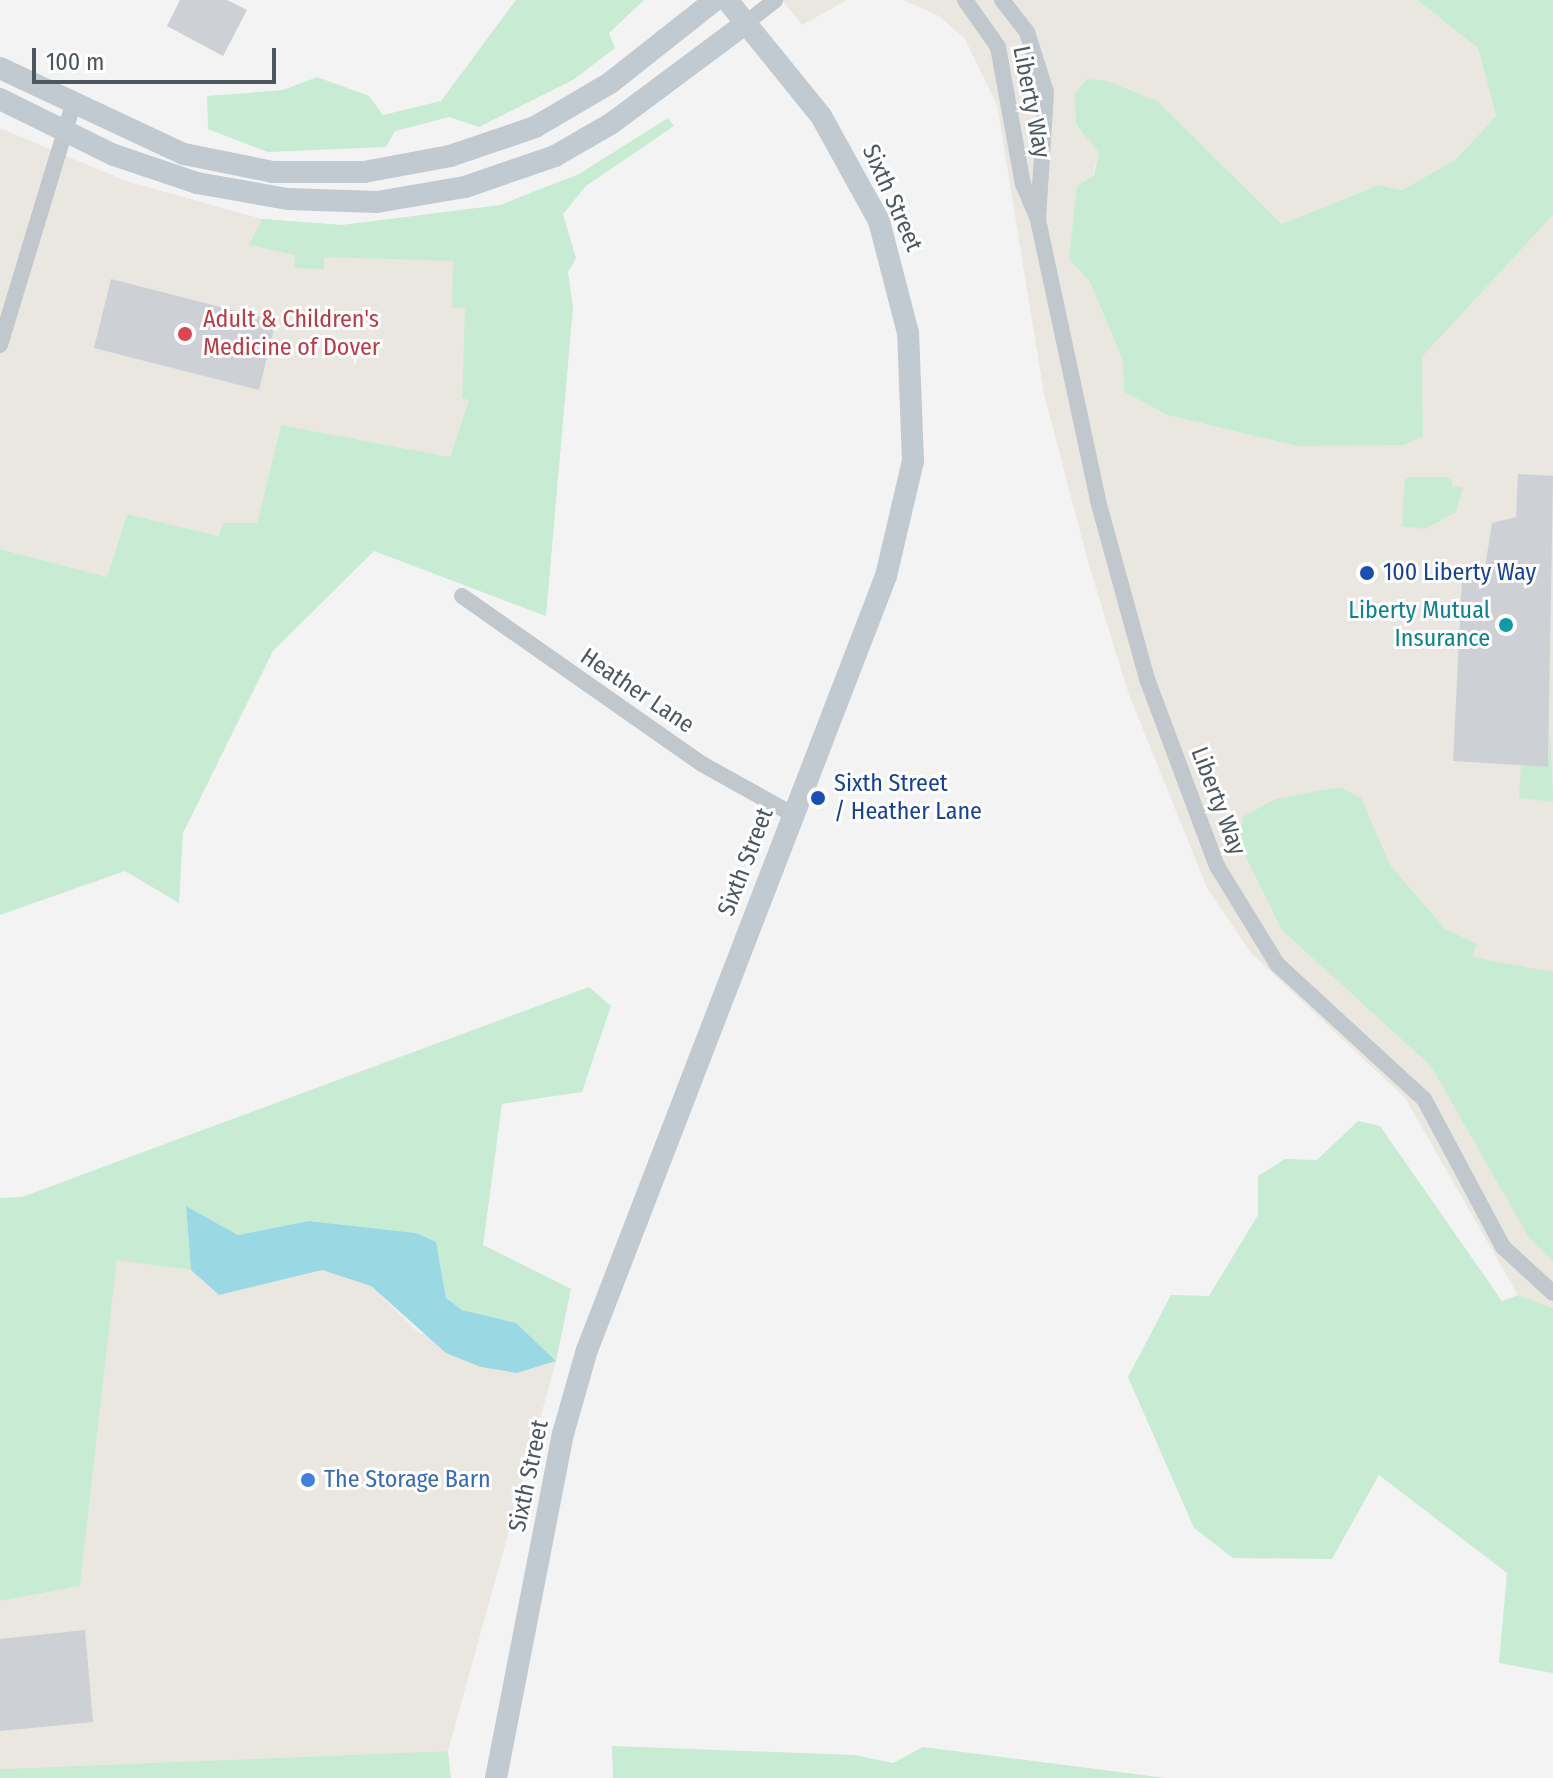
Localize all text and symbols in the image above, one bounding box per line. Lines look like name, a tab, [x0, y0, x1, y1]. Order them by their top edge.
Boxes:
scale bar	[36, 32, 280, 82]
street label: Liberty Way	[1006, 44, 1056, 160]
text: 100 m	[46, 48, 104, 76]
street label: Sixth Street	[856, 140, 928, 256]
place label: Adult & Children's Medicine of Dover	[203, 306, 380, 362]
marker: Adult & Children's Medicine of Dover	[174, 323, 196, 345]
place label: 100 Liberty Way	[1383, 559, 1536, 587]
marker: 100 Liberty Way	[1358, 564, 1376, 582]
place label: Liberty Mutual Insurance	[1348, 597, 1490, 653]
marker: Liberty Mutual Insurance	[1497, 616, 1515, 634]
street label: Heather Lane	[575, 642, 699, 740]
street label: Liberty Way	[1184, 743, 1252, 859]
place label: Sixth Street / Heather Lane	[834, 770, 982, 826]
marker: Sixth Street / Heather Lane	[809, 789, 827, 807]
street label: Sixth Street	[712, 804, 780, 920]
street label: Sixth Street	[503, 1417, 555, 1535]
place label: The Storage Barn	[324, 1466, 491, 1494]
marker: The Storage Barn	[299, 1471, 317, 1489]

